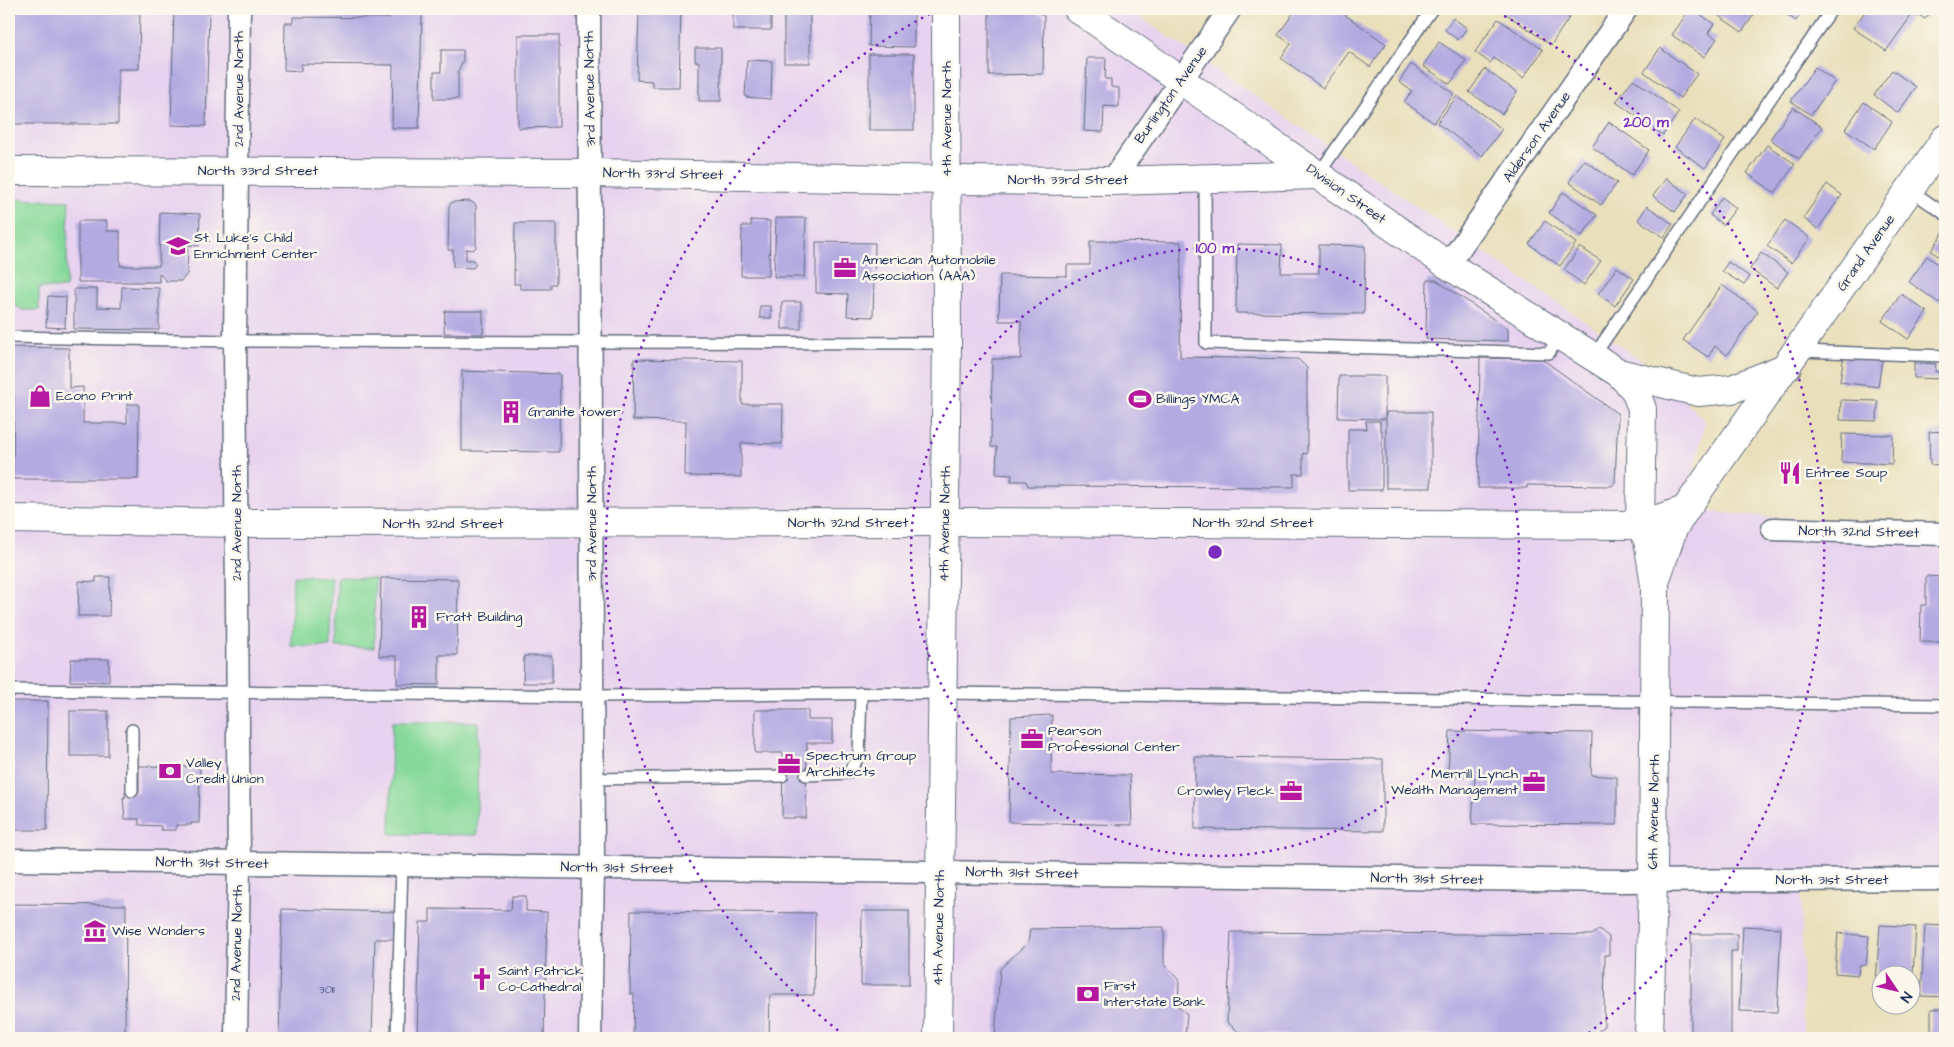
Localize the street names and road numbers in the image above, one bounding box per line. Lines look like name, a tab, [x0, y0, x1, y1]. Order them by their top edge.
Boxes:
street label: 2nd Avenue North	[229, 31, 249, 147]
street label: 3rd Avenue North	[579, 31, 601, 147]
street label: Burlington Avenue	[1130, 42, 1212, 148]
street label: 4th Avenue North	[937, 61, 957, 177]
street label: Alderson Avenue	[1498, 87, 1576, 186]
street label: Division Street	[1302, 159, 1390, 229]
street label: North 33rd Street	[198, 161, 319, 181]
street label: North 33rd Street	[603, 163, 724, 185]
street label: North 33rd Street	[1008, 170, 1129, 190]
street label: Grand Avenue	[1832, 210, 1900, 296]
street label: 2nd Avenue North	[227, 465, 247, 581]
street label: 3rd Avenue North	[582, 466, 602, 582]
street label: 4th Avenue North	[934, 466, 956, 582]
street label: North 32nd Street	[788, 513, 909, 533]
street label: North 32nd Street	[1193, 513, 1314, 533]
street label: North 32nd Street	[383, 514, 504, 534]
street label: North 32nd Street	[1798, 521, 1920, 543]
street label: 6th Avenue North	[1643, 754, 1665, 870]
street label: North 31st Street	[155, 852, 269, 874]
street label: North 31st Street	[560, 857, 674, 879]
street label: North 31st Street	[965, 862, 1079, 884]
street label: North 31st Street	[1370, 868, 1484, 890]
street label: 4th Avenue North	[928, 870, 950, 986]
street label: North 31st Street	[1776, 870, 1889, 890]
street label: 2nd Avenue North	[226, 885, 248, 1001]

